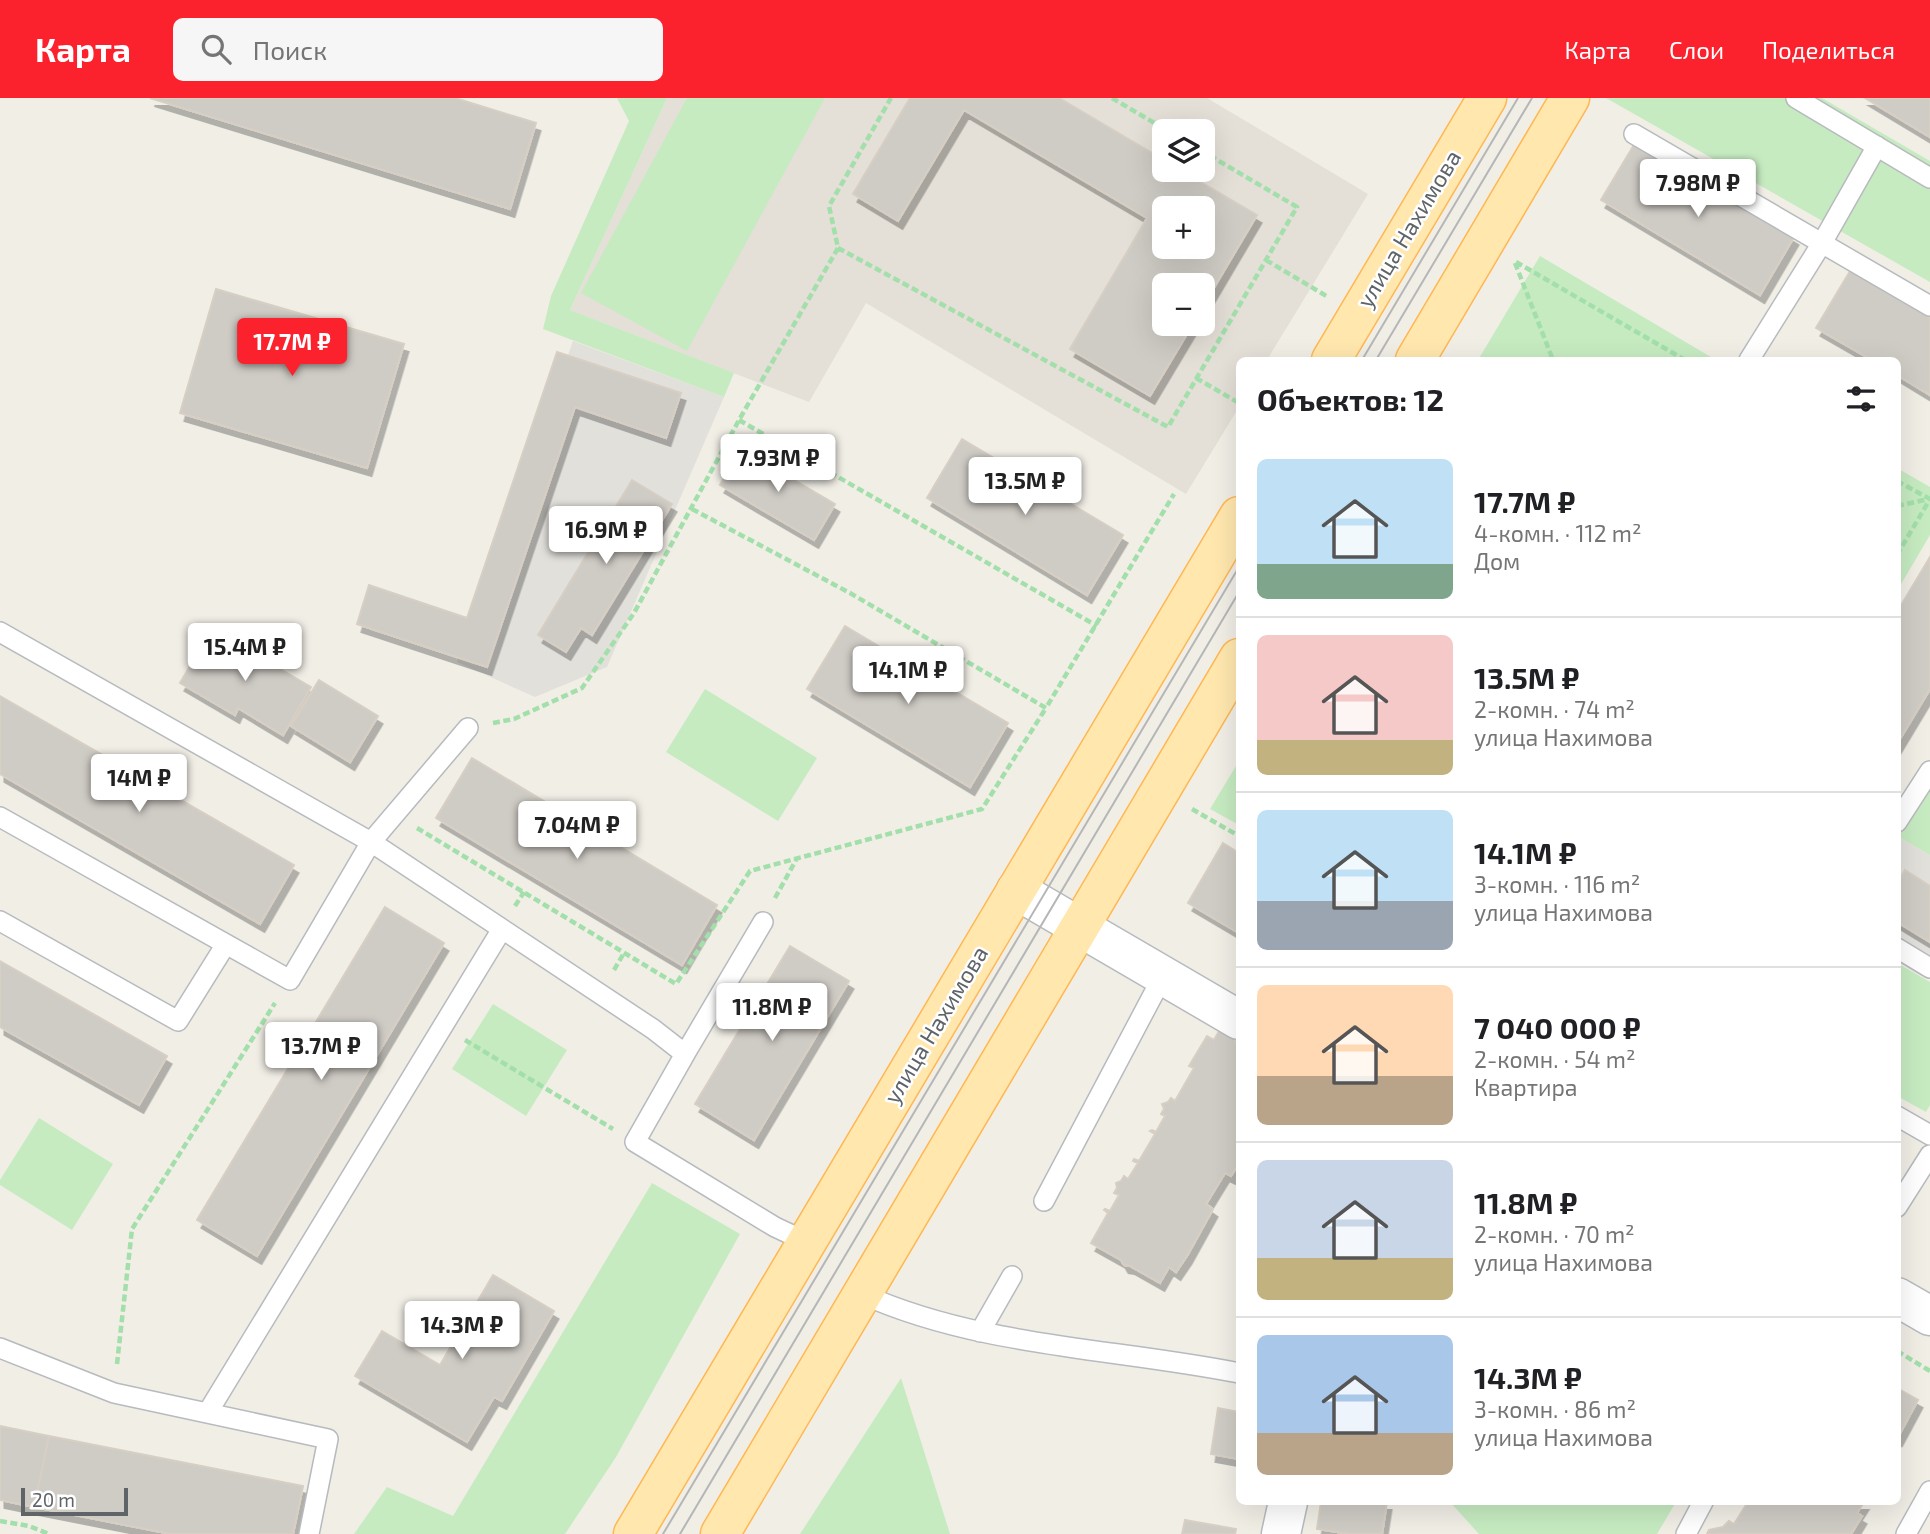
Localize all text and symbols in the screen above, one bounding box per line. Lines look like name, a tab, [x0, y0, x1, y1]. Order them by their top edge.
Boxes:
search box	[173, 18, 663, 81]
text: Карта	[35, 29, 131, 69]
icon: search	[197, 30, 235, 68]
text: Поиск	[253, 34, 327, 65]
text: Карта	[1564, 35, 1631, 64]
text: Слои	[1669, 35, 1724, 64]
text: Поделиться	[1762, 35, 1895, 64]
map controls	[1152, 119, 1215, 336]
button: layers	[1152, 119, 1215, 182]
street label: улица Нахимова	[1350, 145, 1467, 313]
pin: 7.98M ₽	[1633, 159, 1763, 219]
text: 7.98M ₽	[1656, 168, 1740, 196]
button: +	[1152, 196, 1215, 259]
button: −	[1152, 273, 1215, 336]
pin: 17.7M ₽	[227, 318, 357, 378]
text: 17.7M ₽	[253, 327, 331, 355]
icon: filters	[1842, 380, 1880, 418]
text: Объектов: 12	[1257, 381, 1444, 417]
pin: 7.93M ₽	[713, 434, 843, 494]
text: 7.93M ₽	[736, 443, 820, 471]
pin: 13.5M ₽	[960, 458, 1090, 517]
text: 13.5M ₽	[985, 466, 1065, 494]
text: 17.7M ₽	[1474, 483, 1575, 519]
icon: home	[1313, 487, 1397, 571]
pin: 16.9M ₽	[541, 506, 671, 566]
text: 16.9M ₽	[565, 515, 647, 543]
text: 4-комн. · 112 m²	[1474, 519, 1641, 547]
text: Дом	[1474, 547, 1520, 575]
pin: 15.4M ₽	[180, 624, 310, 683]
text: 15.4M ₽	[204, 632, 286, 660]
pin: 14.1M ₽	[843, 646, 973, 706]
text: 14.1M ₽	[869, 655, 947, 683]
text: 13.5M ₽	[1474, 659, 1580, 695]
icon: home	[1313, 663, 1397, 747]
text: 2-комн. · 74 m²	[1474, 695, 1635, 723]
text: улица Нахимова	[1474, 723, 1653, 751]
pin: 14M ₽	[90, 754, 188, 814]
text: 14M ₽	[107, 763, 171, 791]
pin: 7.04M ₽	[512, 802, 642, 861]
text: 7.04M ₽	[534, 810, 620, 838]
text: 14.1M ₽	[1474, 834, 1577, 870]
icon: home	[1313, 838, 1397, 922]
text: 3-комн. · 116 m²	[1474, 870, 1640, 898]
text: улица Нахимова	[1474, 898, 1653, 926]
street label: улица Нахимова	[877, 941, 994, 1109]
pin: 11.8M ₽	[707, 984, 837, 1043]
text: 11.8M ₽	[732, 992, 812, 1020]
text: 7 040 000 ₽	[1474, 1009, 1641, 1045]
icon: home	[1313, 1013, 1397, 1097]
pin: 13.7M ₽	[256, 1023, 386, 1082]
text: 13.7M ₽	[281, 1031, 361, 1059]
text: 2-комн. · 54 m²	[1474, 1045, 1635, 1073]
text: Квартира	[1474, 1073, 1578, 1101]
text: 11.8M ₽	[1474, 1184, 1578, 1220]
icon: home	[1313, 1188, 1397, 1272]
text: 2-комн. · 70 m²	[1474, 1220, 1635, 1248]
text: улица Нахимова	[1474, 1248, 1653, 1276]
pin: 14.3M ₽	[397, 1302, 527, 1361]
text: 14.3M ₽	[421, 1310, 503, 1338]
text: 14.3M ₽	[1474, 1359, 1582, 1395]
icon: home	[1313, 1363, 1397, 1447]
text: 3-комн. · 86 m²	[1474, 1395, 1636, 1423]
text: улица Нахимова	[1474, 1423, 1653, 1451]
scale bar	[21, 1485, 128, 1517]
text: 20 m	[32, 1488, 75, 1511]

